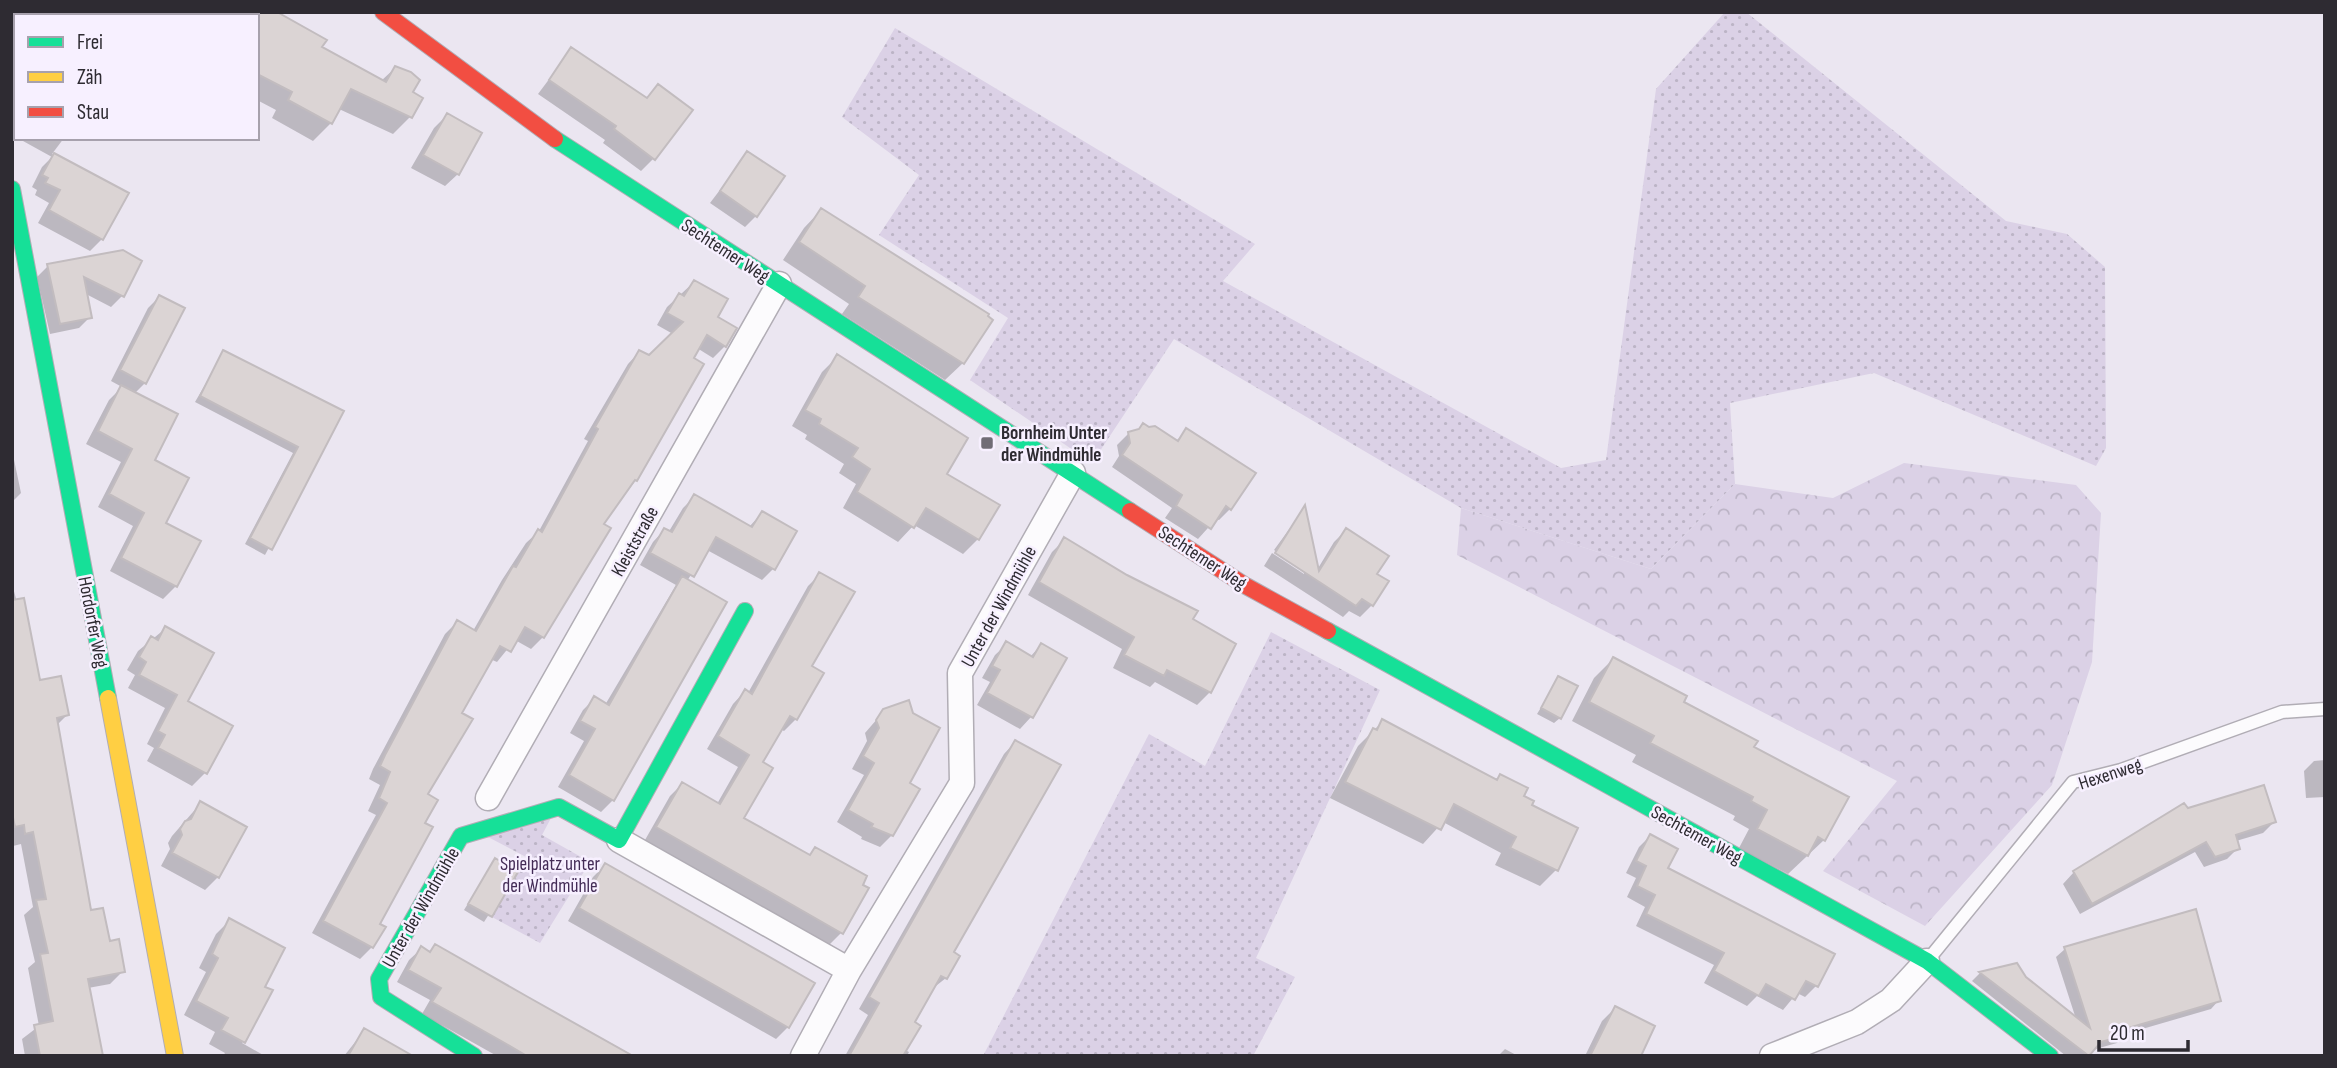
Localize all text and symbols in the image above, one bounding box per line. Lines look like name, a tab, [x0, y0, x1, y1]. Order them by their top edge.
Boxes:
legend	[14, 14, 259, 140]
text: Frei	[77, 30, 103, 55]
text: Zäh	[77, 65, 103, 90]
text: Stau	[77, 100, 109, 125]
street label: Sechtemer Weg	[677, 214, 774, 288]
place label: Bornheim Unter der Windmühle	[1001, 422, 1107, 467]
marker: Bornheim Unter der Windmühle	[979, 435, 995, 451]
street label: Kleiststraße	[607, 503, 664, 581]
street label: Sechtemer Weg	[1154, 521, 1251, 595]
street label: Unter der Windmühle	[957, 542, 1042, 671]
street label: Hordorfer Weg	[72, 575, 113, 670]
street label: Hexenweg	[2076, 753, 2146, 795]
street label: Sechtemer Weg	[1647, 801, 1746, 870]
street label: Unter der Windmühle	[378, 844, 465, 972]
park label: Spielplatz unter der Windmühle	[500, 853, 601, 898]
scale bar	[2099, 1009, 2188, 1052]
text: 20 m	[2110, 1021, 2145, 1046]

